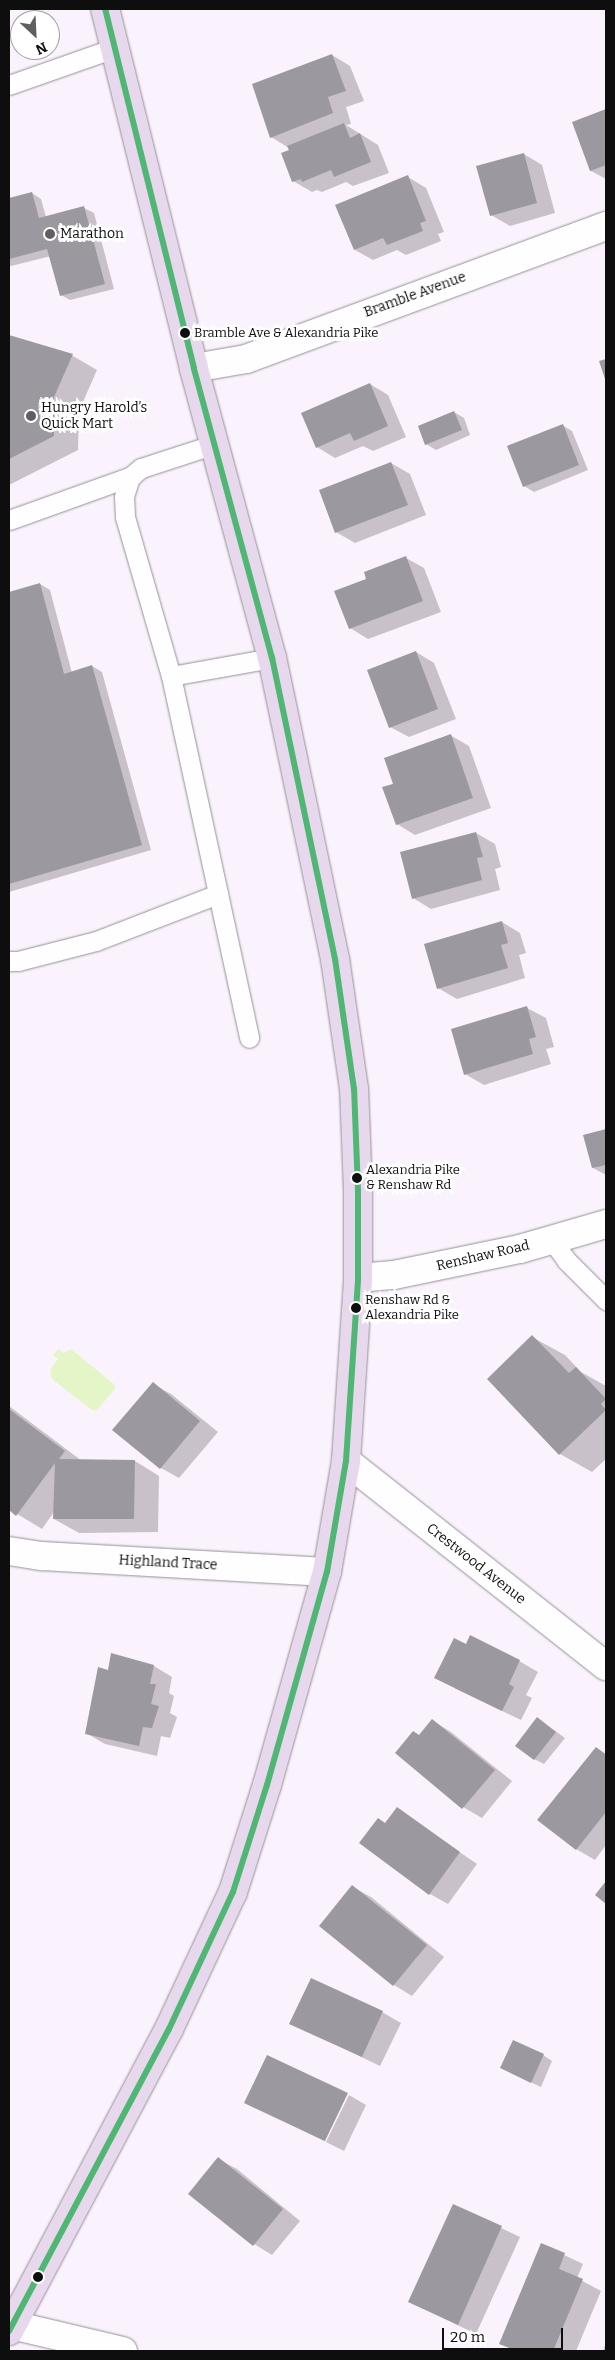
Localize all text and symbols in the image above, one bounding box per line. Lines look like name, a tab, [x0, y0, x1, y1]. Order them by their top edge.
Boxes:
north arrow	[10, 10, 60, 60]
text: N	[33, 38, 50, 58]
place label: Marathon	[60, 226, 124, 242]
marker: Marathon	[44, 228, 56, 240]
street label: Bramble Avenue	[362, 269, 468, 321]
place label: Bramble Ave & Alexandria Pike	[194, 325, 378, 341]
marker: Bramble Ave & Alexandria Pike	[180, 328, 190, 338]
place label: Hungry Harold’s Quick Mart	[41, 400, 147, 432]
marker: Hungry Harold’s Quick Mart	[25, 410, 37, 422]
place label: Alexandria Pike & Renshaw Rd	[366, 1163, 460, 1194]
marker: Alexandria Pike & Renshaw Rd	[352, 1173, 362, 1183]
street label: Renshaw Road	[435, 1237, 531, 1275]
place label: Renshaw Rd & Alexandria Pike	[365, 1293, 459, 1324]
marker: Renshaw Rd & Alexandria Pike	[351, 1303, 361, 1313]
street label: Crestwood Avenue	[423, 1520, 529, 1608]
street label: Highland Trace	[118, 1552, 218, 1574]
unlabelled marker	[33, 2272, 43, 2282]
scale bar	[445, 2318, 566, 2350]
text: 20 m	[450, 2328, 485, 2346]

